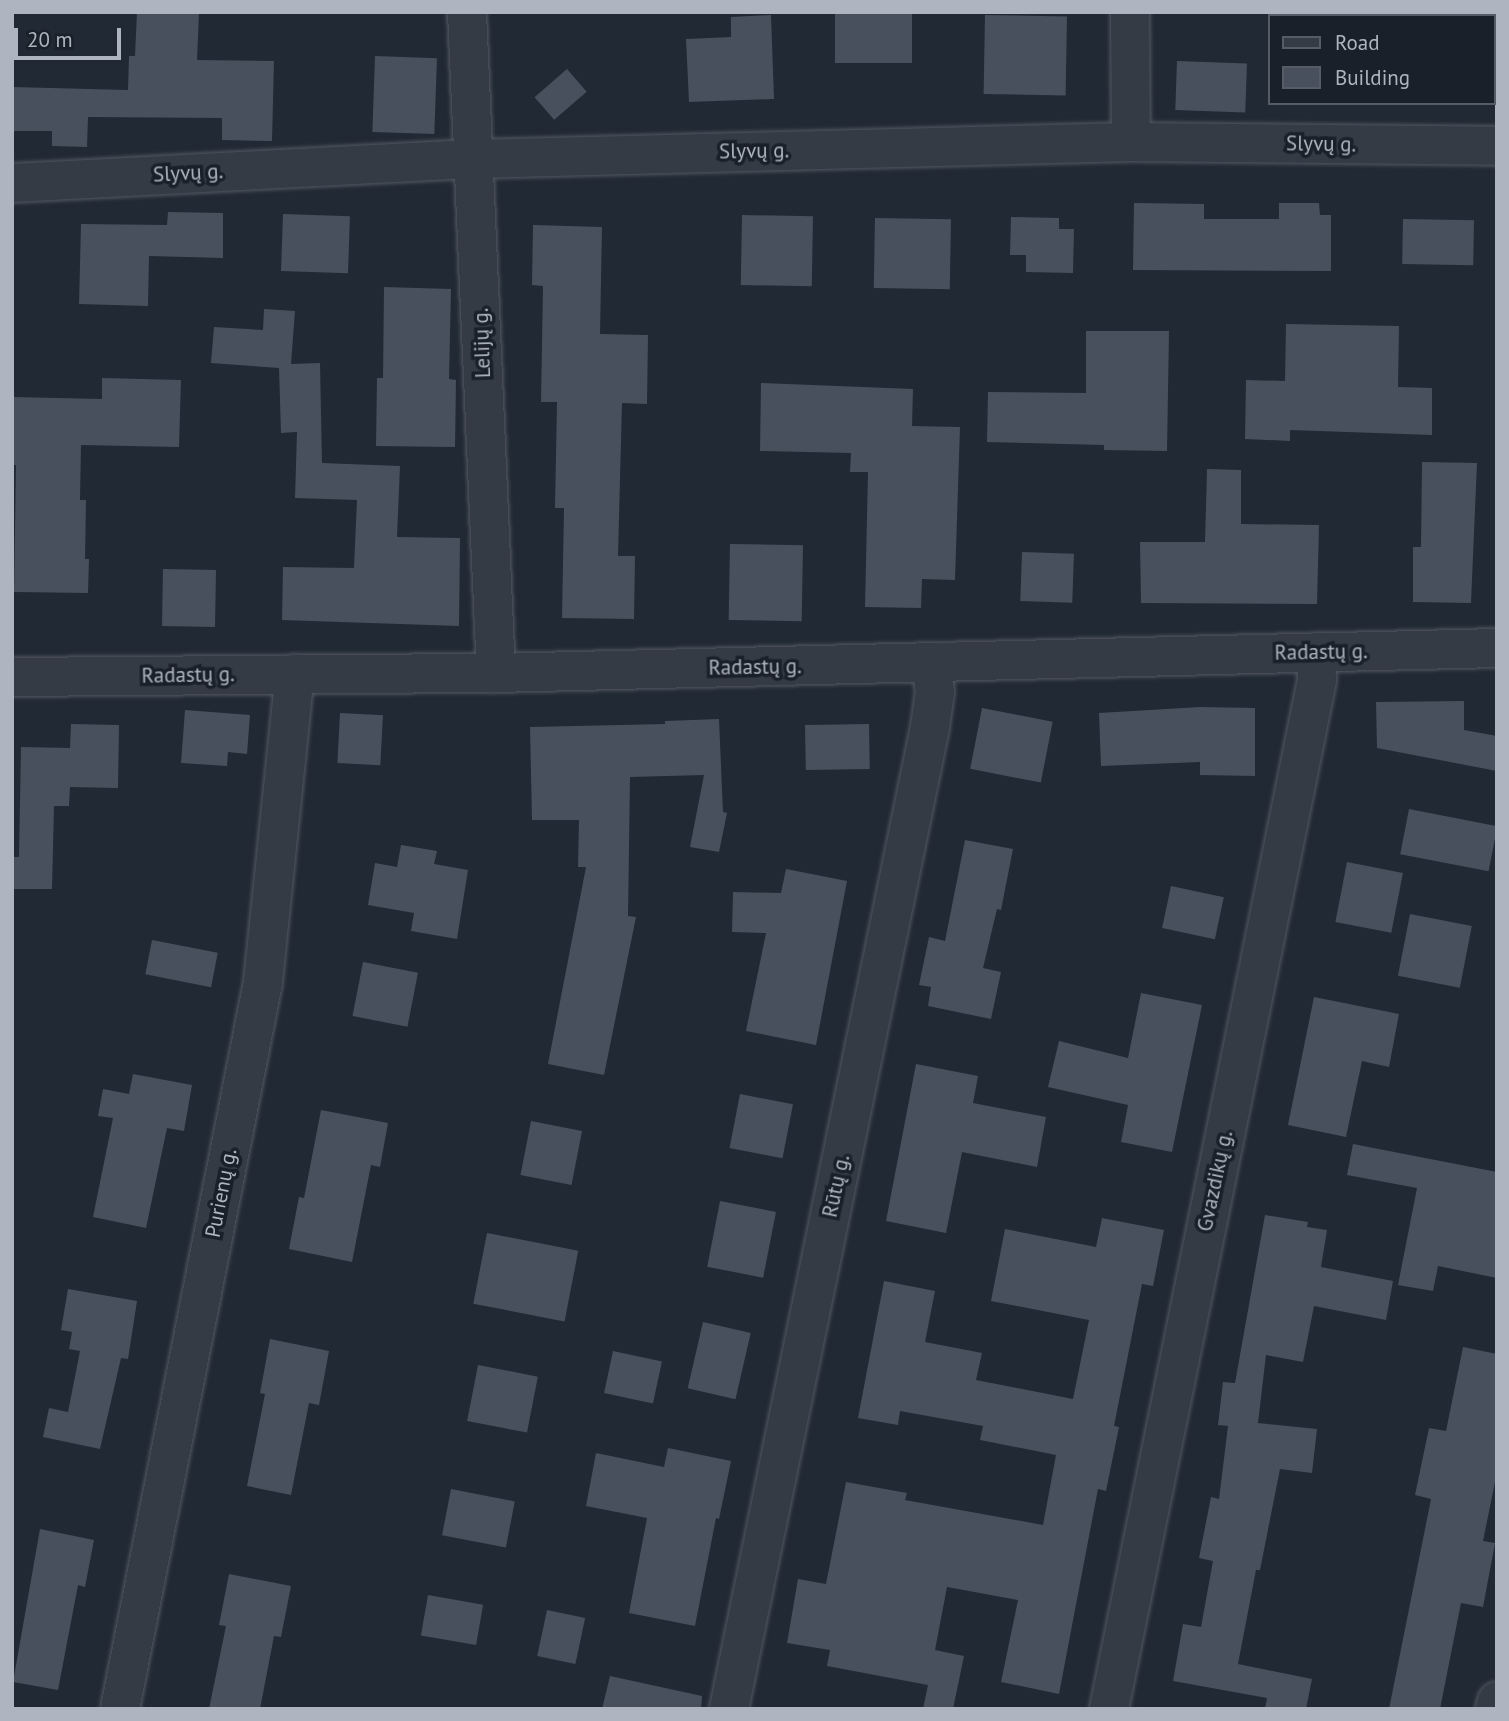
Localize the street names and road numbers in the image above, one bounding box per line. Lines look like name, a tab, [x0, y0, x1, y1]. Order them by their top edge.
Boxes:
street label: Slyvų g.	[1286, 131, 1356, 157]
street label: Slyvų g.	[719, 138, 789, 164]
street label: Slyvų g.	[152, 159, 224, 187]
street label: Lelijų g.	[468, 307, 496, 379]
street label: Radastų g.	[1274, 639, 1368, 665]
street label: Radastų g.	[708, 654, 802, 680]
street label: Radastų g.	[141, 662, 235, 688]
street label: Gvazdikų g.	[1192, 1128, 1238, 1234]
street label: Purienų g.	[200, 1146, 242, 1240]
street label: Rūtų g.	[817, 1152, 855, 1220]

